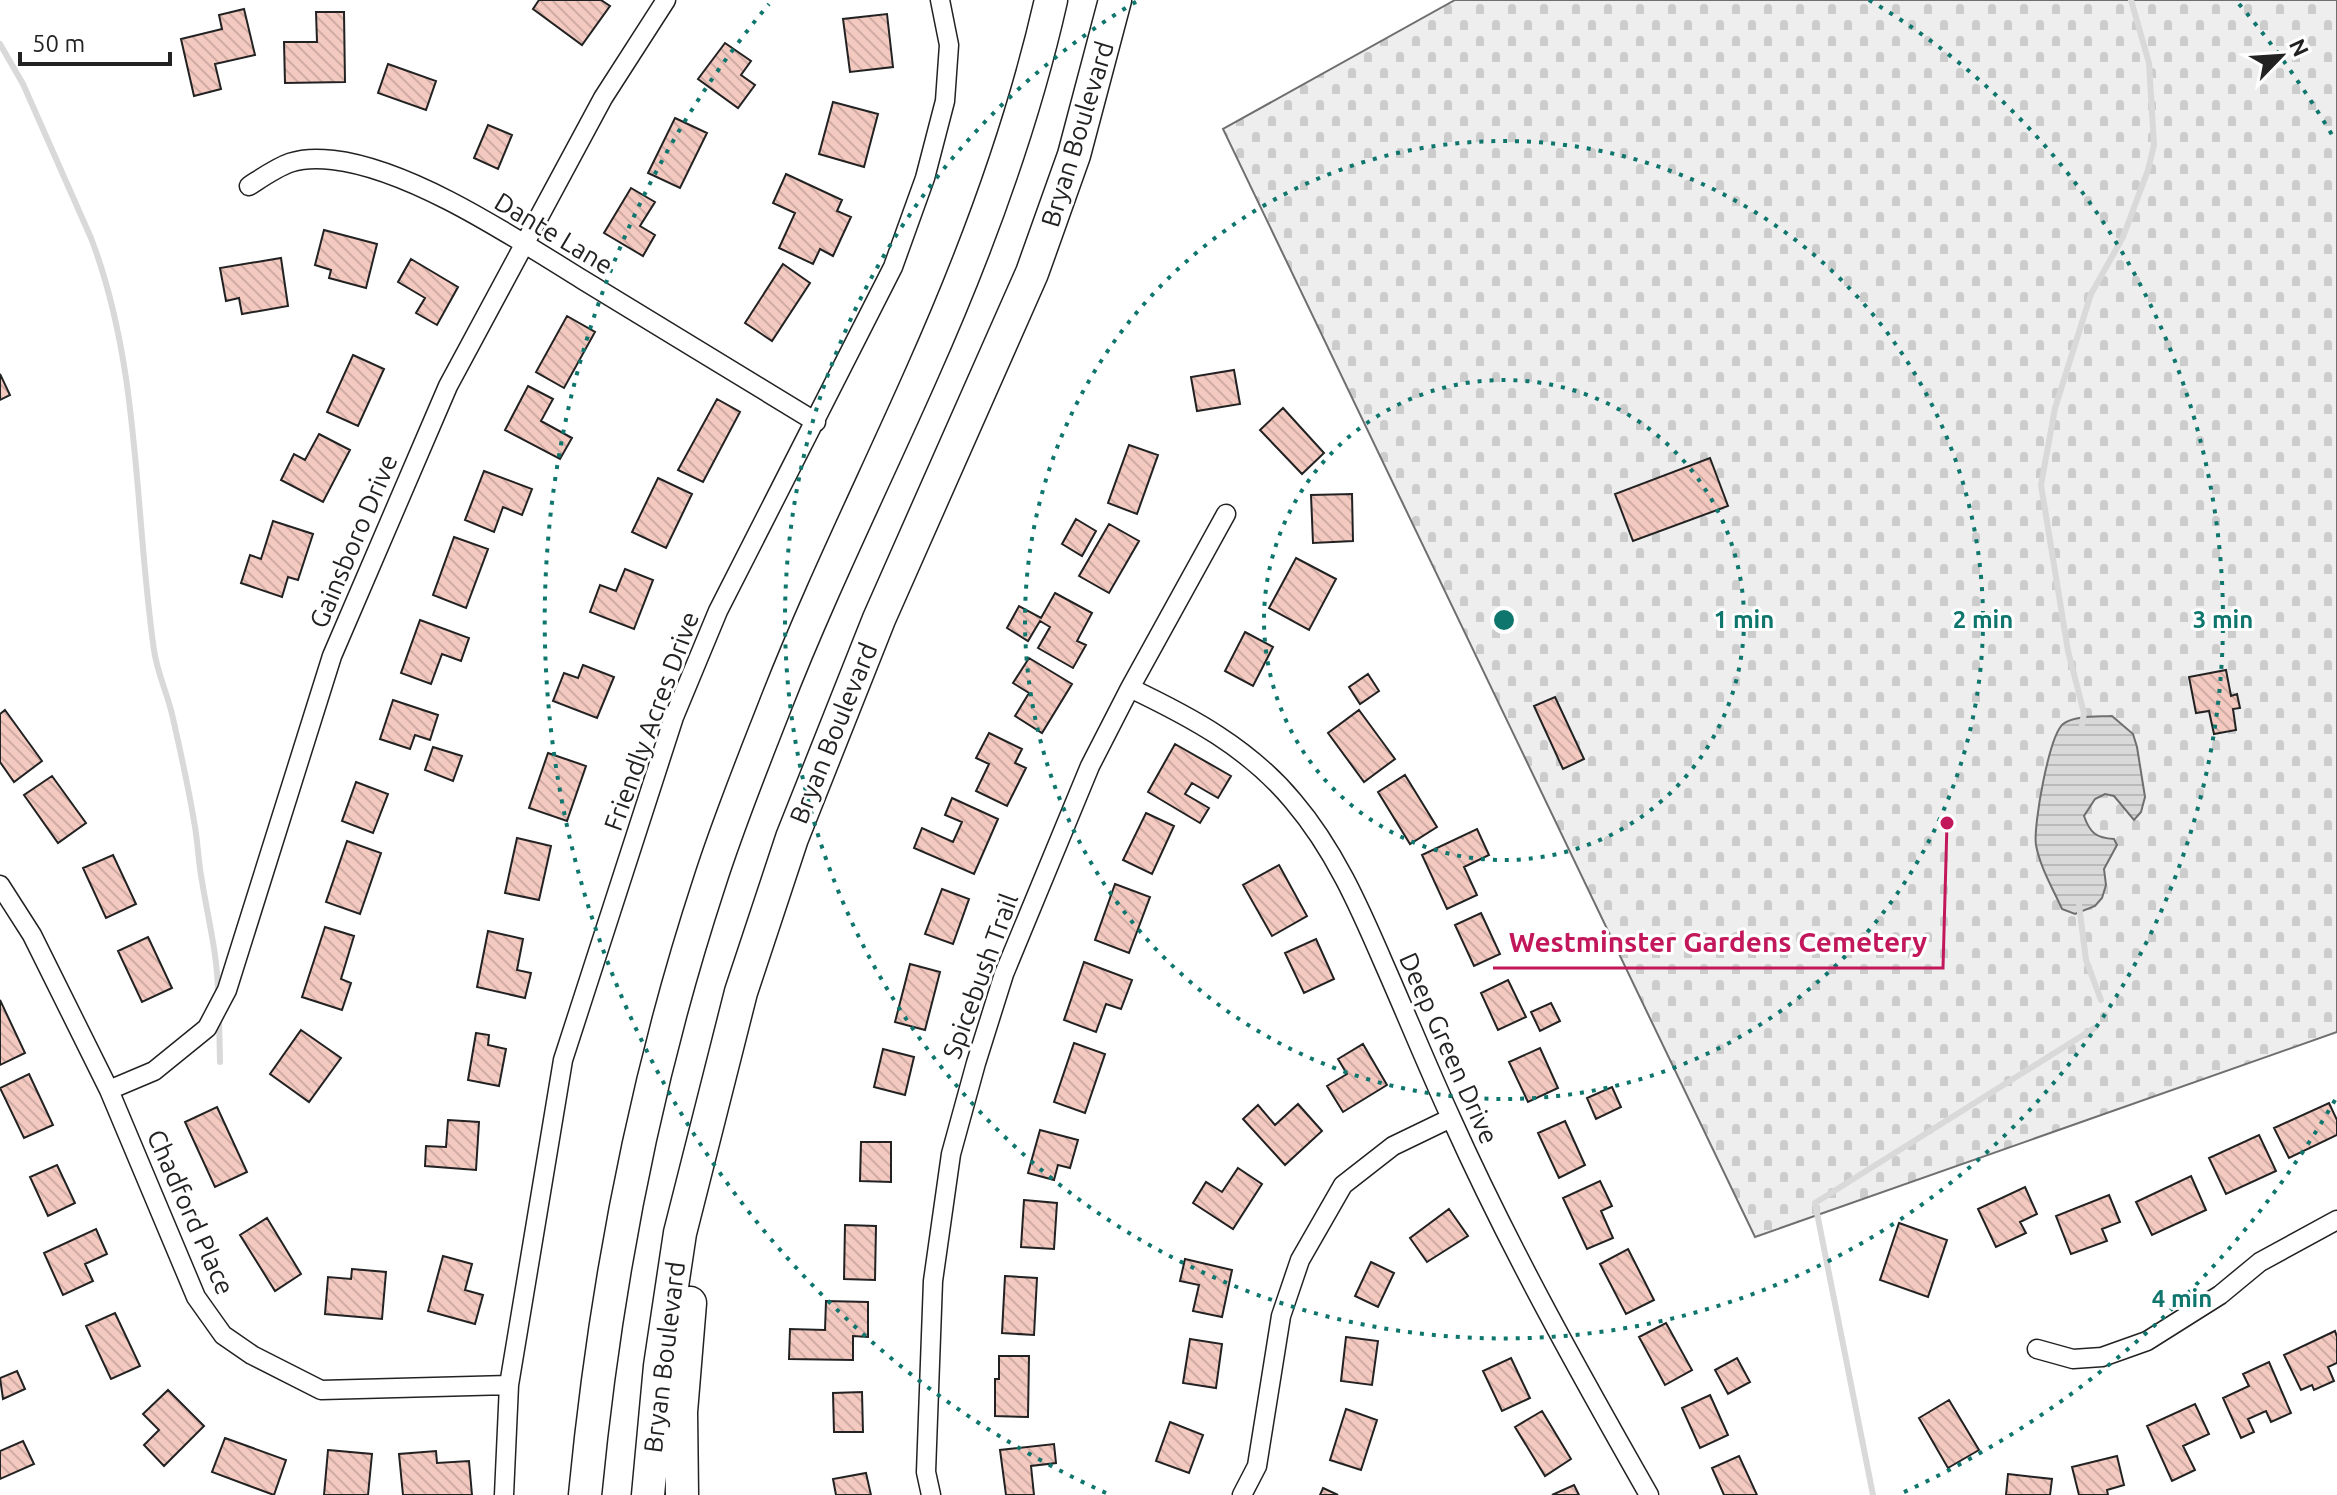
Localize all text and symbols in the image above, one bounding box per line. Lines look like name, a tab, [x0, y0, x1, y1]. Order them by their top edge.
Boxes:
scale bar	[20, 16, 170, 66]
north arrow	[2241, 16, 2321, 96]
text: 50 m	[32, 30, 85, 57]
text: N	[2285, 35, 2314, 60]
street label: Bryan Boulevard	[1035, 38, 1119, 230]
street label: Dante Lane	[490, 186, 618, 280]
street label: Gainsboro Drive	[303, 450, 403, 632]
centre of rings	[1490, 606, 1518, 634]
text: 1 min	[1714, 606, 1774, 633]
text: 2 min	[1953, 606, 2013, 633]
text: 3 min	[2193, 606, 2253, 633]
street label: Friendly Acres Drive	[598, 608, 704, 834]
street label: Bryan Boulevard	[784, 638, 882, 828]
street label: Spicebush Trail	[937, 889, 1023, 1063]
callout: Westminster Gardens Cemetery	[1493, 916, 1943, 968]
text: Westminster Gardens Cemetery	[1509, 926, 1927, 957]
street label: Deep Green Drive	[1394, 948, 1504, 1148]
street label: Chadford Place	[142, 1125, 240, 1299]
street label: Bryan Boulevard	[638, 1260, 690, 1454]
text: 4 min	[2152, 1285, 2212, 1312]

